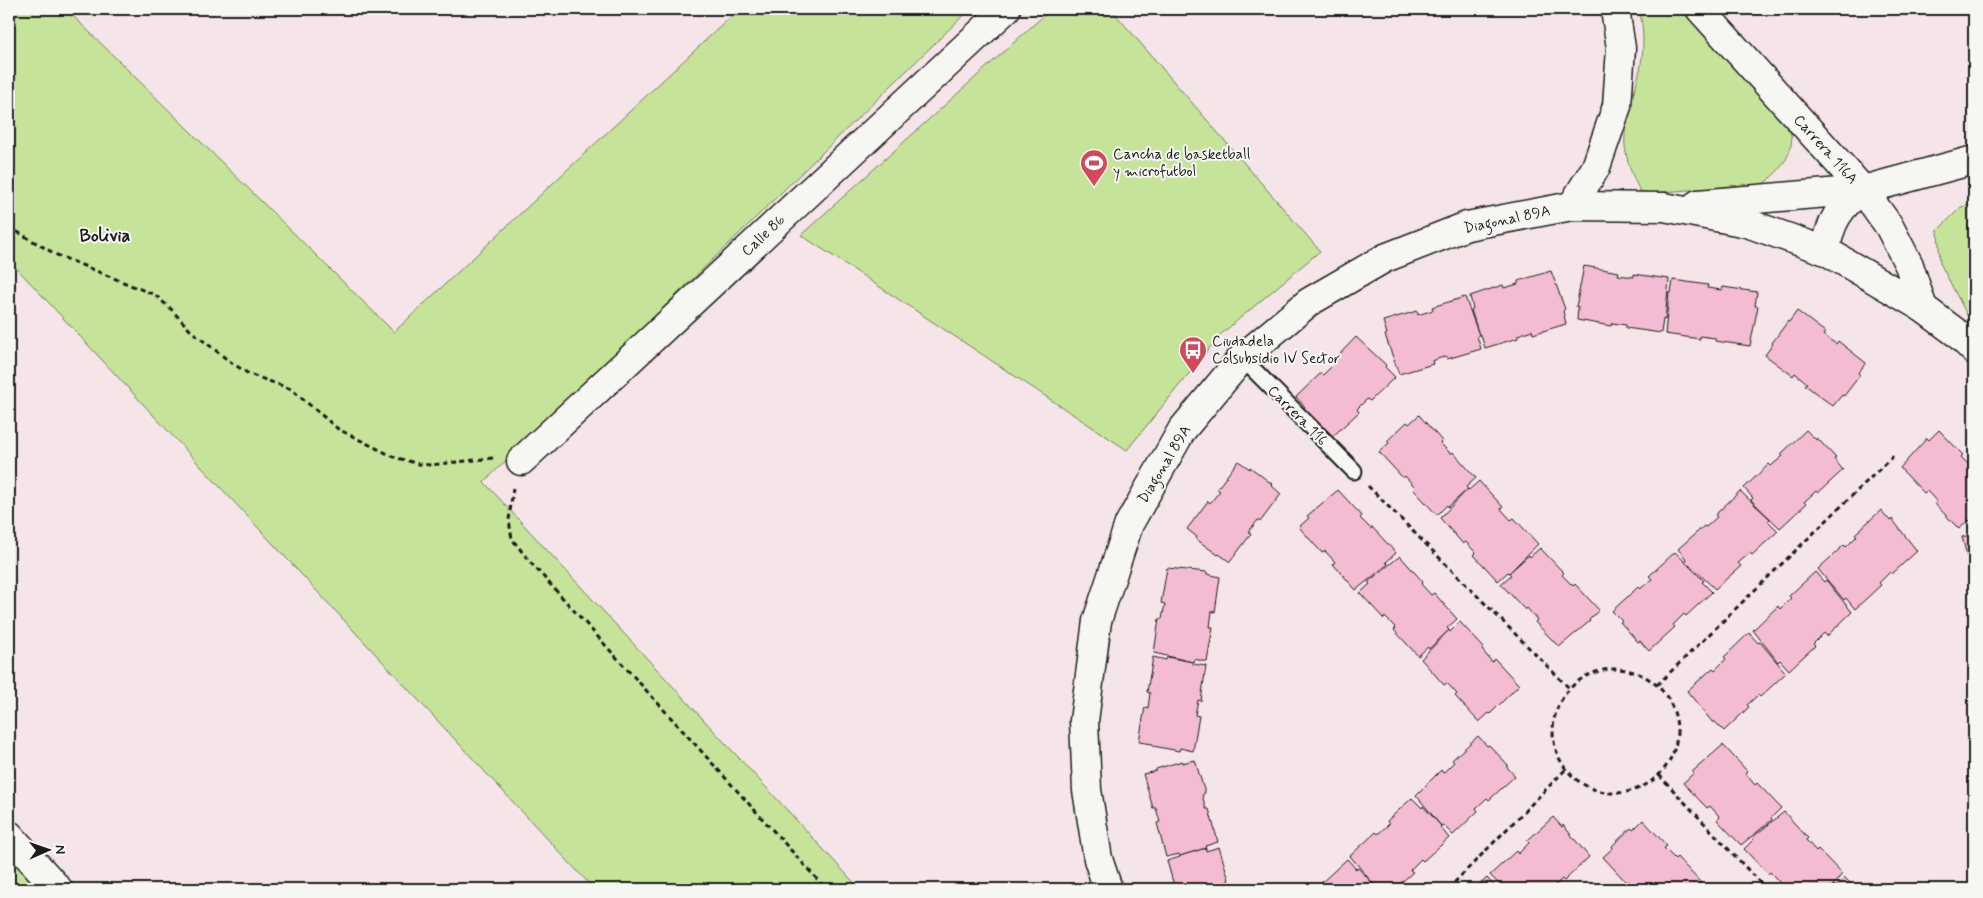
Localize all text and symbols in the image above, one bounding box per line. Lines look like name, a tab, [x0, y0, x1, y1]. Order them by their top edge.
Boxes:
street label: Carrera 116A	[1789, 111, 1862, 189]
place label: Cancha de basketball y microfutbol	[1113, 145, 1251, 182]
sports icon: Cancha de basketball y microfutbol	[1079, 148, 1109, 187]
street label: Diagonal 89A	[1462, 201, 1553, 240]
street label: Calle 86	[737, 210, 790, 261]
district label: Bolivia	[80, 224, 131, 248]
place label: Ciudadela Colsubsidio IV Sector	[1212, 332, 1340, 369]
bus stop icon: Ciudadela Colsubsidio IV Sector	[1178, 335, 1208, 374]
street label: Carrera 116	[1263, 381, 1332, 450]
street label: Diagonal 89A	[1134, 422, 1197, 508]
north arrow	[22, 826, 72, 876]
text: N	[51, 845, 69, 855]

